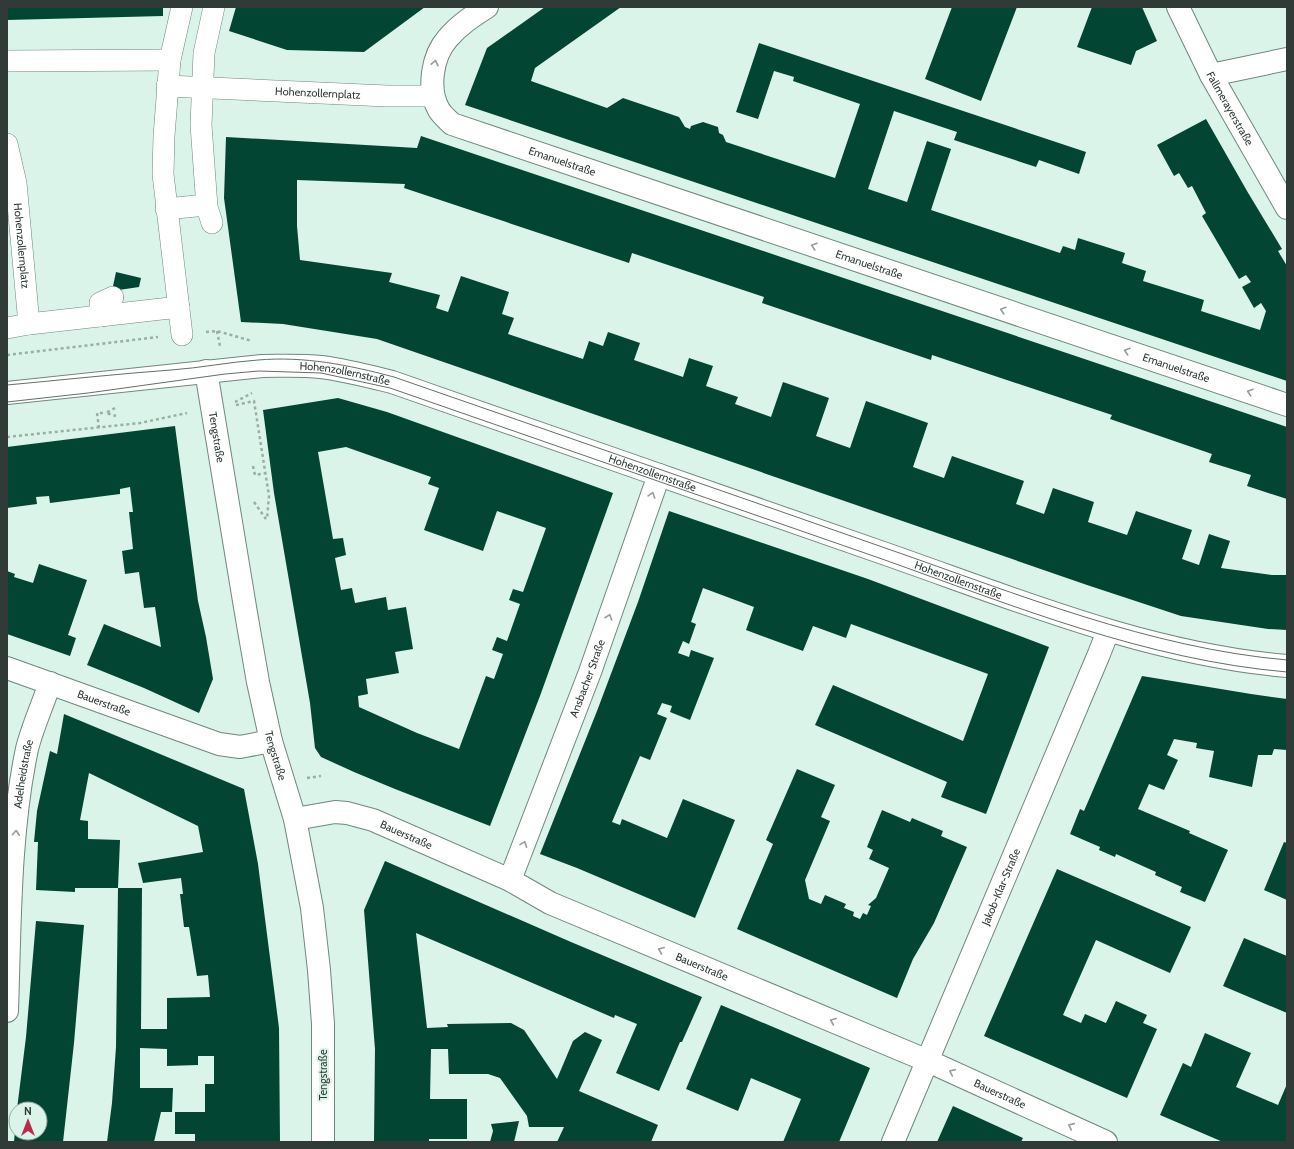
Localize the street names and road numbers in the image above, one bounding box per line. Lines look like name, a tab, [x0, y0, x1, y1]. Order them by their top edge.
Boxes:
street label: Fallmerayerstraße	[1203, 69, 1257, 148]
street label: Hohenzollernplatz	[275, 84, 361, 102]
street label: Emanuelstraße	[527, 143, 598, 179]
street label: Hohenzollernplatz	[11, 202, 33, 289]
street label: Emanuelstraße	[834, 247, 905, 282]
street label: Emanuelstraße	[1141, 350, 1212, 386]
street label: Hohenzollernstraße	[299, 359, 392, 388]
street label: Tengstraße	[206, 411, 228, 464]
street label: Hohenzollernstraße	[607, 451, 699, 495]
street label: Hohenzollernstraße	[913, 558, 1004, 602]
street label: Ansbacher Straße	[566, 637, 608, 719]
street label: Bauerstraße	[75, 687, 133, 719]
street label: Tengstraße	[262, 729, 290, 782]
street label: Adelheidstraße	[10, 737, 36, 809]
street label: Bauerstraße	[378, 817, 435, 852]
street label: Jakob-Klar-Straße	[978, 846, 1023, 928]
street label: Bauerstraße	[674, 949, 731, 984]
street label: Tengstraße	[316, 1049, 330, 1101]
street label: Bauerstraße	[972, 1076, 1028, 1112]

